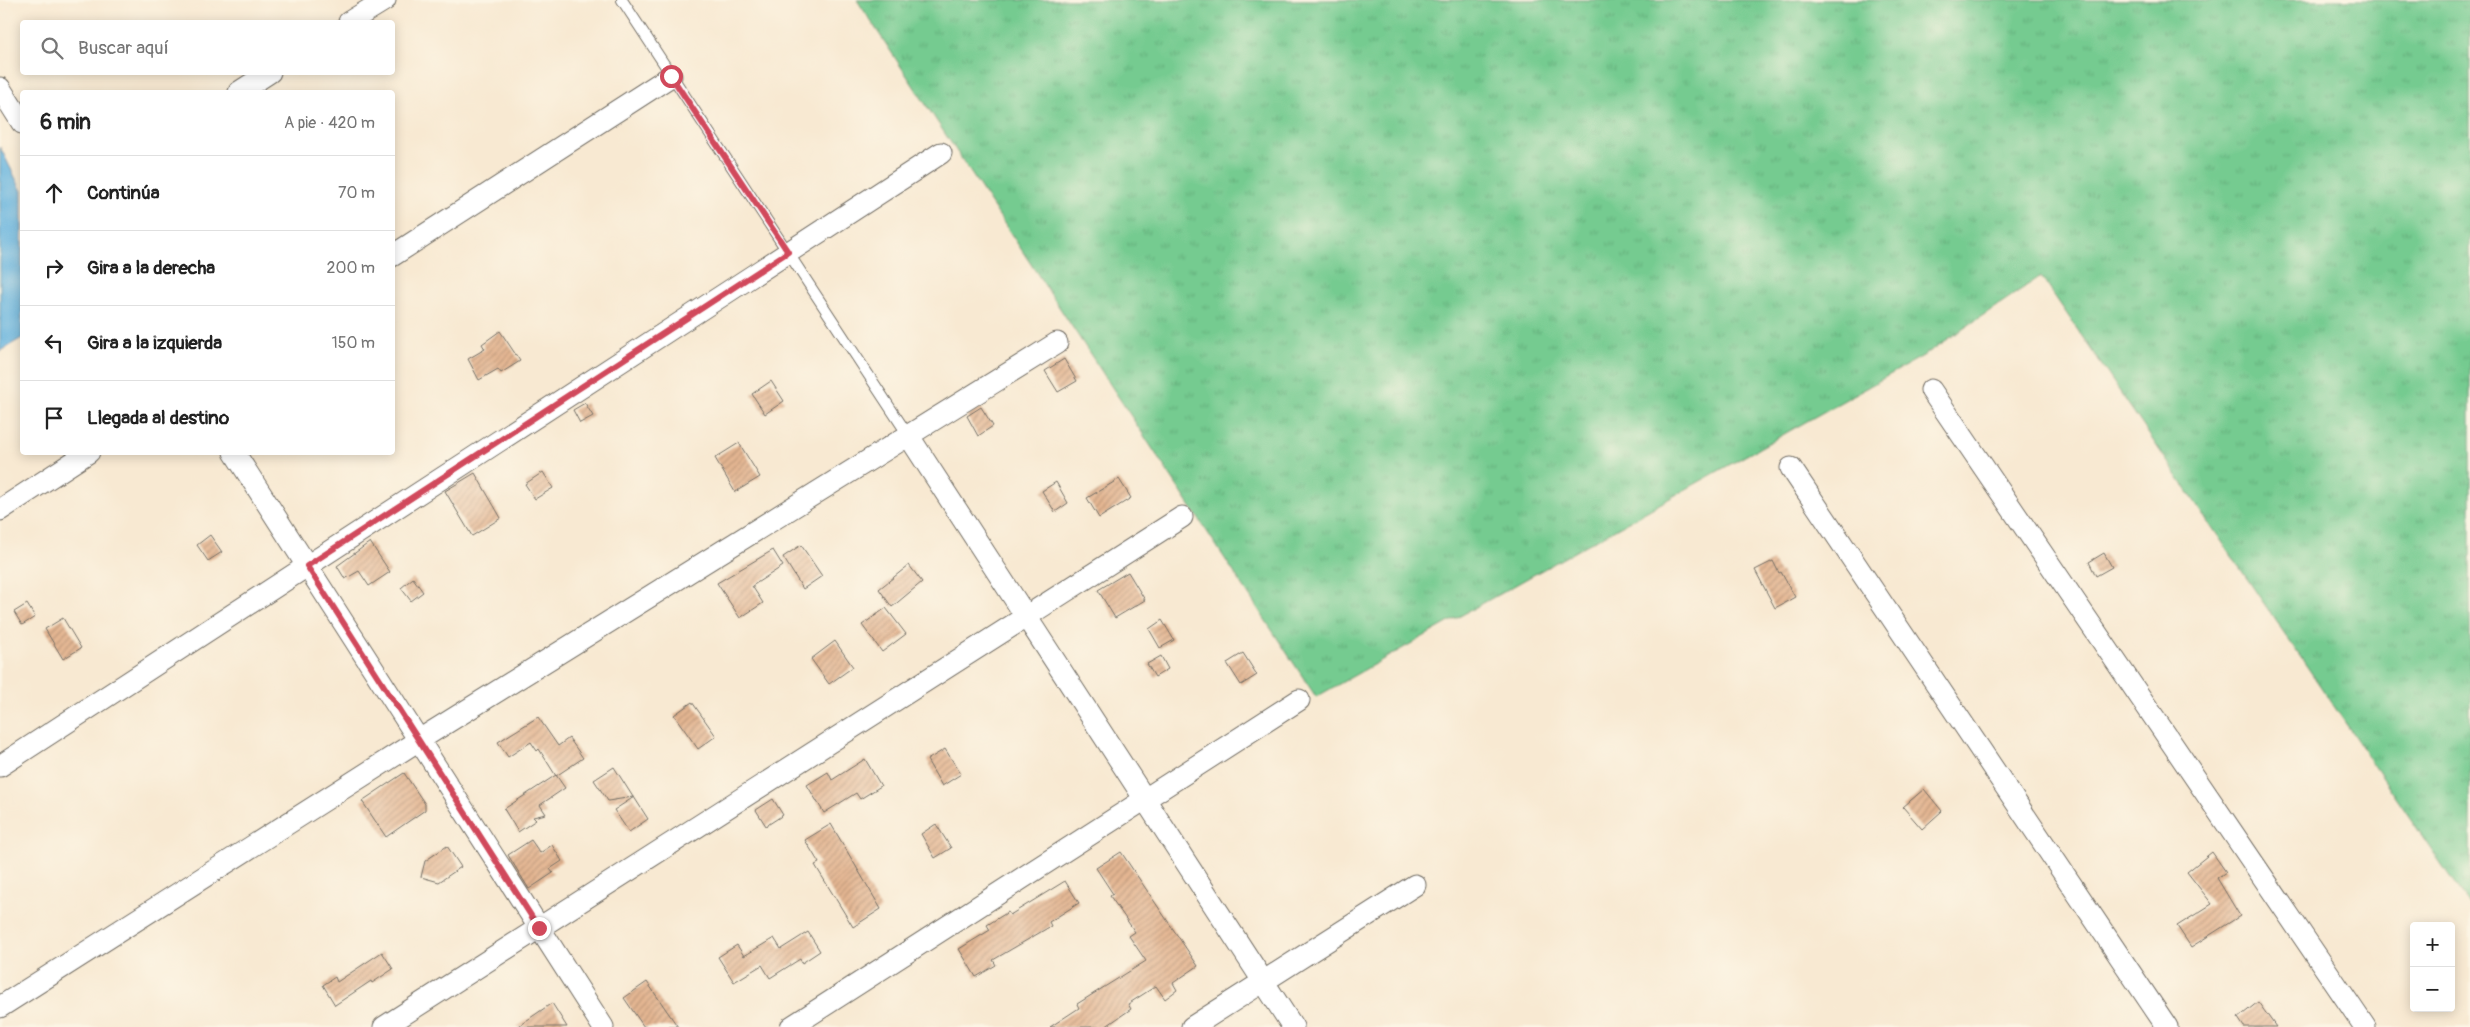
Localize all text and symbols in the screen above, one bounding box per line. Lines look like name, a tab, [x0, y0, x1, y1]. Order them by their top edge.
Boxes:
search box	[20, 20, 395, 75]
icon: search	[38, 34, 66, 62]
text: Buscar aquí	[78, 36, 169, 60]
route start	[660, 65, 683, 88]
text: 6 min	[40, 109, 91, 136]
text: A pie · 420 m	[284, 113, 375, 133]
icon: ahead	[40, 179, 68, 207]
text: Continúa	[87, 181, 160, 205]
text: 70 m	[338, 183, 375, 203]
icon: right	[40, 254, 68, 282]
text: Gira a la derecha	[87, 256, 215, 280]
text: 200 m	[327, 258, 375, 278]
icon: left	[40, 329, 68, 357]
text: Gira a la izquierda	[87, 331, 222, 355]
text: 150 m	[331, 333, 375, 353]
icon: arrive	[40, 404, 68, 432]
text: Llegada al destino	[87, 406, 229, 430]
route end	[528, 917, 551, 940]
map controls	[2410, 922, 2455, 1012]
button: +	[2410, 922, 2455, 967]
button: −	[2410, 967, 2455, 1012]

